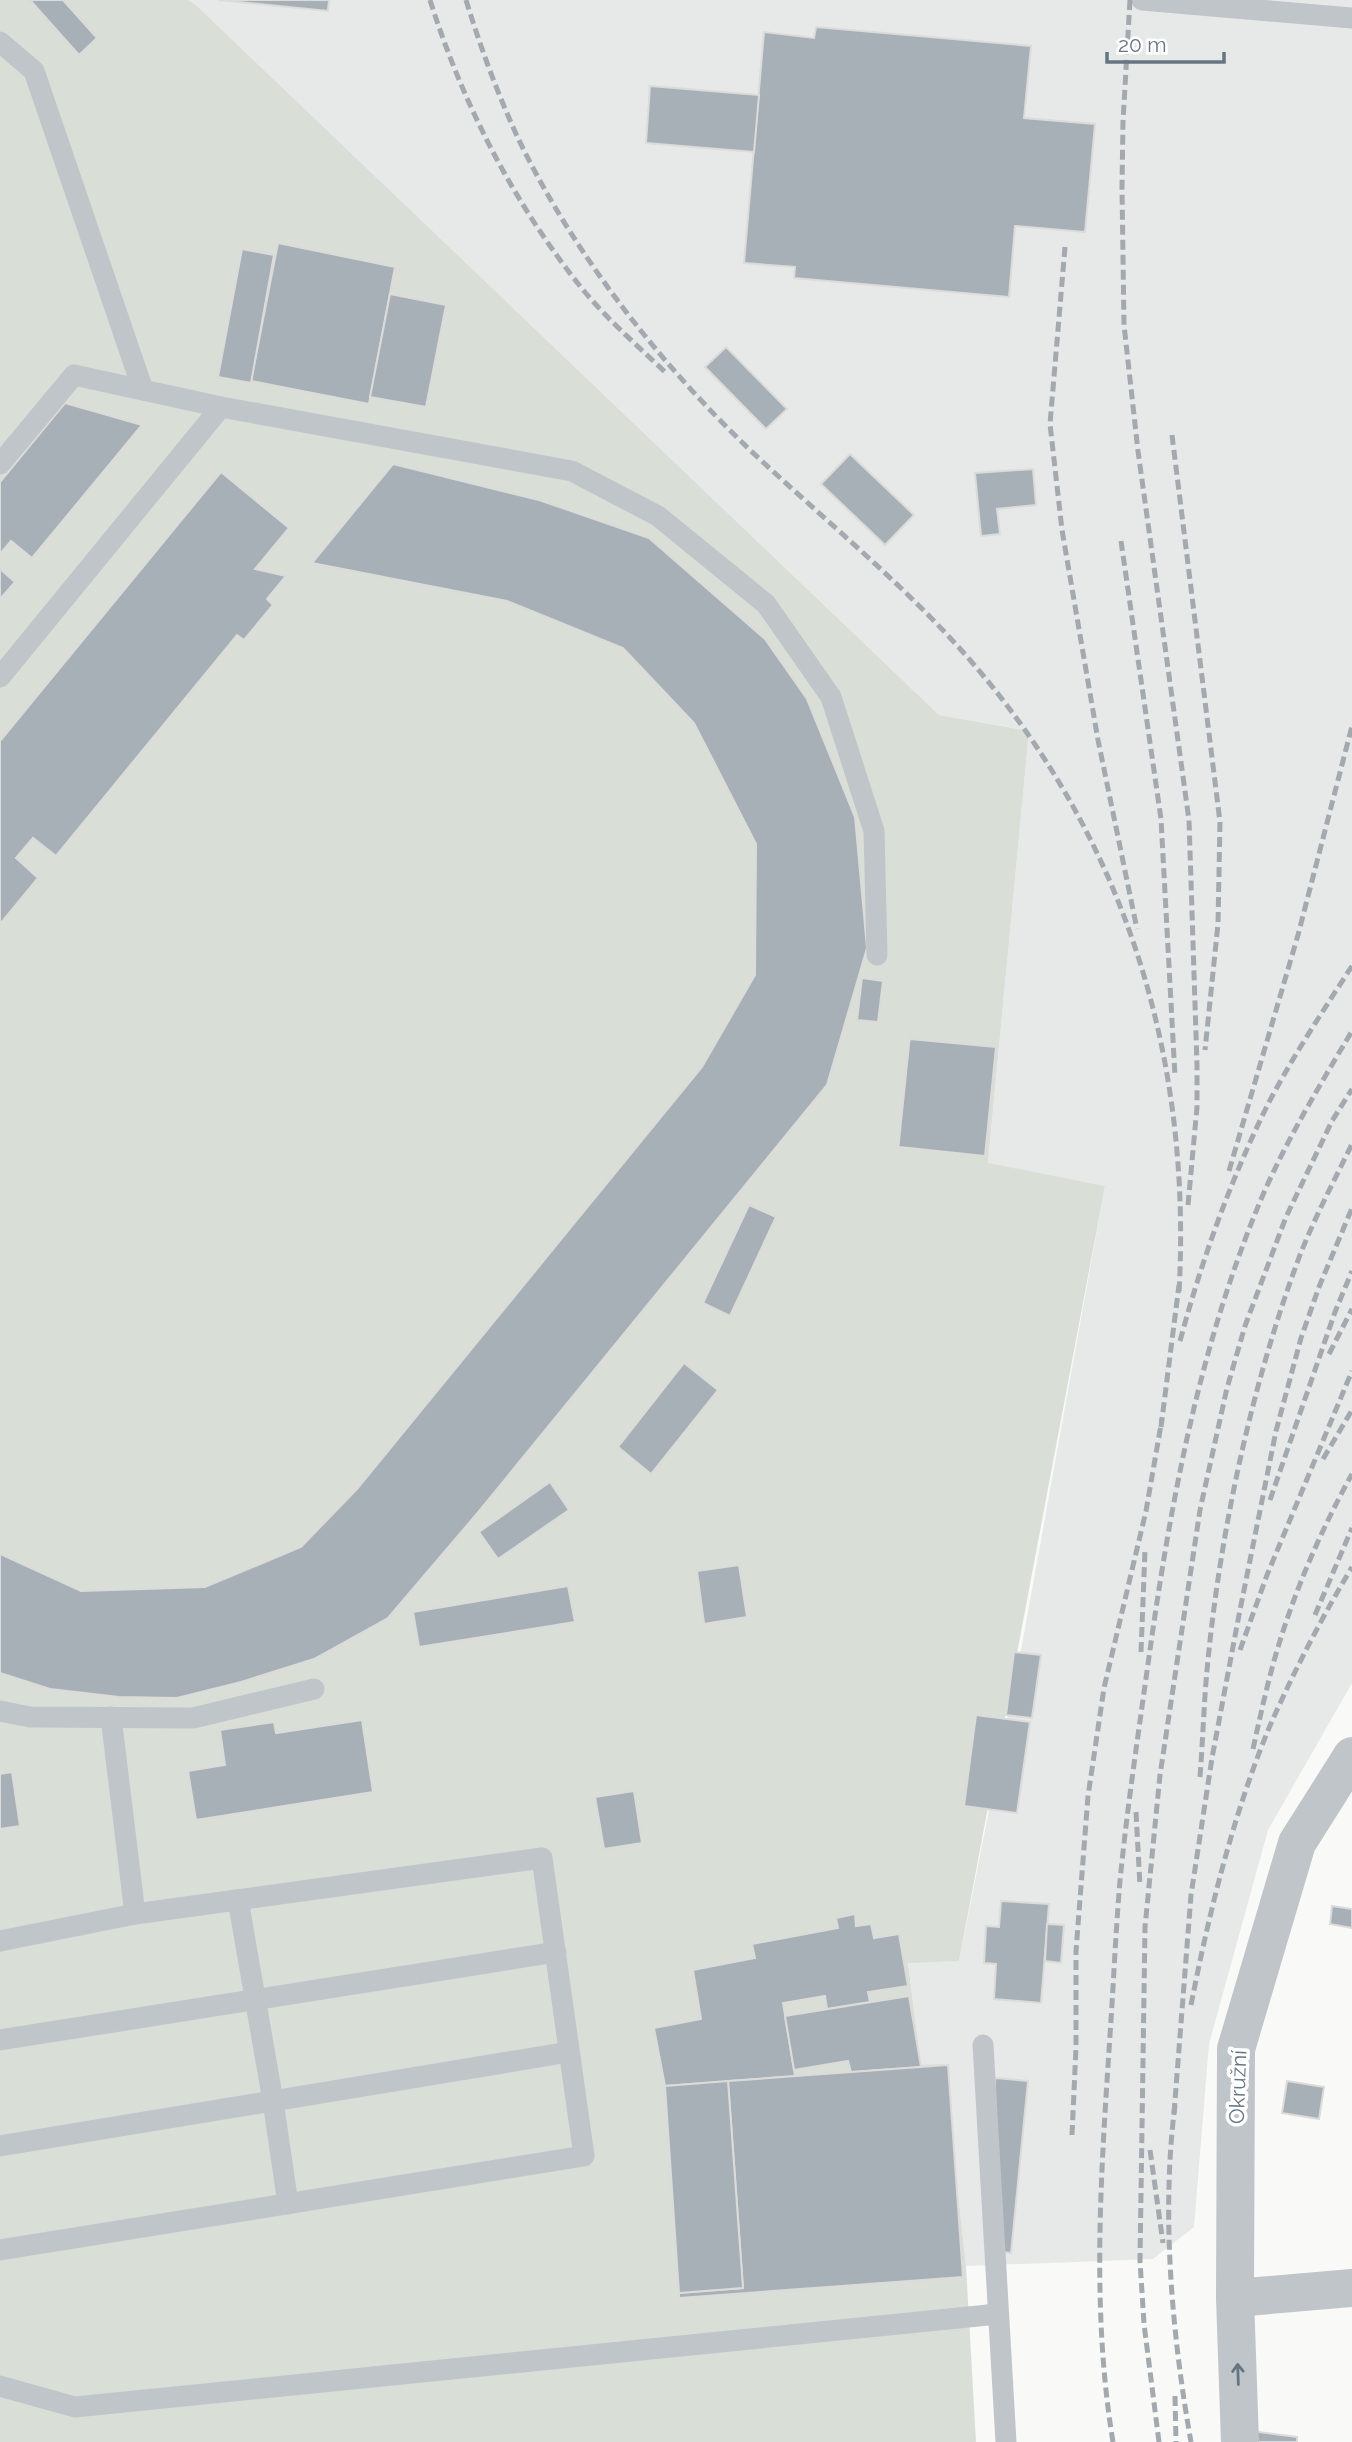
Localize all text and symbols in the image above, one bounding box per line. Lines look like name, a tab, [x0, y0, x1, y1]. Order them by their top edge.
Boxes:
scale bar	[1107, 21, 1224, 65]
text: 20 m	[1118, 32, 1166, 57]
street label: Okružní	[1224, 2049, 1251, 2124]
one-way arrow	[1231, 2363, 1244, 2386]

